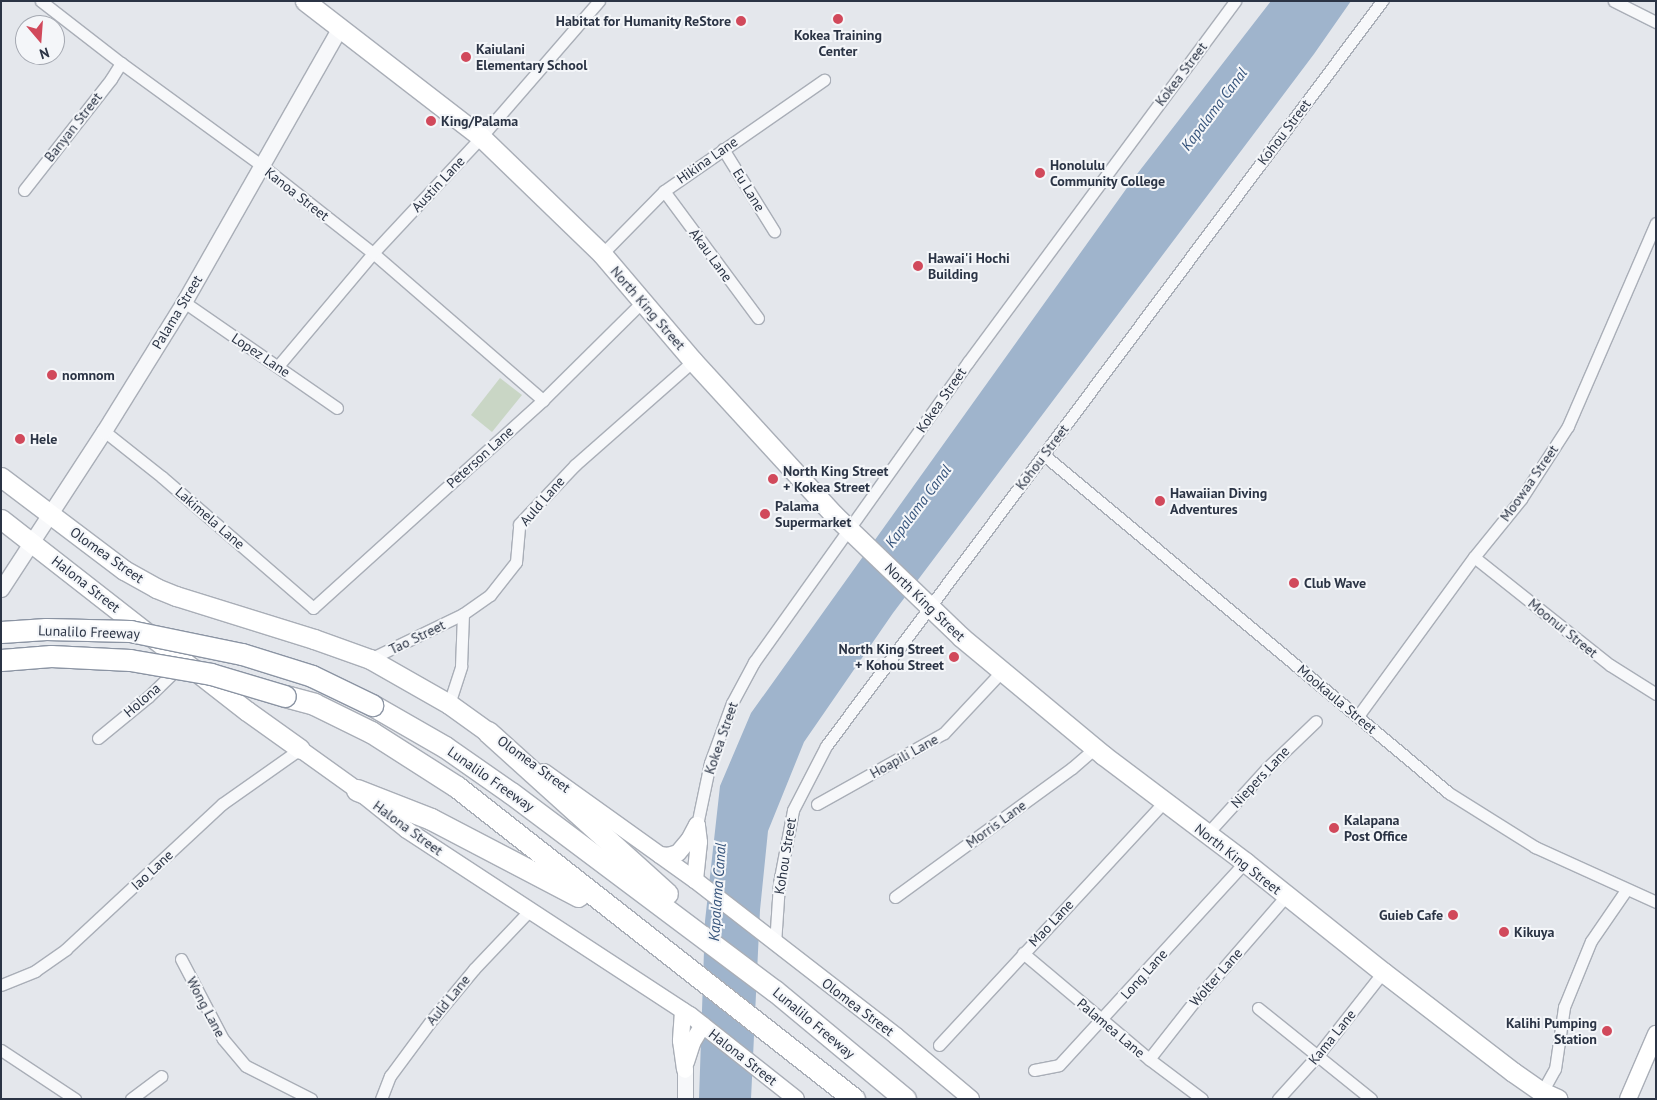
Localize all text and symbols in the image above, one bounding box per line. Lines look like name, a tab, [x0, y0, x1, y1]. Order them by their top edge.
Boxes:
place label: Habitat for Humanity ReStore	[555, 13, 731, 29]
marker: Kokea Training Center	[832, 13, 844, 25]
north arrow	[15, 15, 65, 65]
marker: Habitat for Humanity ReStore	[735, 15, 747, 27]
place label: Kokea Training Center	[794, 27, 882, 59]
street label: Kokea Street	[1152, 39, 1210, 109]
place label: Kaiulani Elementary School	[476, 41, 588, 74]
text: N	[37, 43, 51, 63]
marker: Kaiulani Elementary School	[460, 51, 472, 63]
water label: Kapalama Canal	[1177, 64, 1251, 154]
street label: Banyan Street	[41, 89, 105, 165]
street label: Kohou Street	[1254, 96, 1314, 168]
place label: King/Palama	[441, 113, 518, 129]
marker: King/Palama	[425, 115, 437, 127]
street label: Hikina Lane	[673, 133, 741, 187]
street label: Austin Lane	[408, 153, 468, 215]
place label: Honolulu Community College	[1050, 157, 1166, 190]
street label: Kanoa Street	[262, 164, 332, 224]
street label: Eu Lane	[729, 165, 769, 215]
marker: Honolulu Community College	[1034, 167, 1046, 179]
street label: Akau Lane	[686, 225, 736, 285]
place label: Hawai'i Hochi Building	[928, 250, 1010, 282]
marker: Hawai'i Hochi Building	[912, 260, 924, 272]
street label: North King Street	[607, 263, 689, 353]
street label: Palama Street	[148, 272, 206, 352]
street label: Lopez Lane	[228, 329, 294, 381]
street label: Kokea Street	[912, 364, 970, 436]
place label: nomnom	[62, 367, 115, 383]
marker: nomnom	[46, 369, 58, 381]
street label: Kohou Street	[1012, 421, 1072, 493]
street label: Peterson Lane	[443, 423, 517, 491]
place label: Hele	[30, 431, 57, 447]
marker: Hele	[14, 433, 26, 445]
street label: Moowaa Street	[1496, 441, 1562, 525]
water label: Kapalama Canal	[881, 461, 955, 551]
place label: North King Street + Kokea Street	[783, 463, 888, 496]
street label: Auld Lane	[516, 473, 568, 529]
marker: North King Street + Kokea Street	[767, 473, 779, 485]
street label: Lakimela Lane	[172, 483, 248, 553]
place label: Hawaiian Diving Adventures	[1170, 485, 1267, 518]
marker: Hawaiian Diving Adventures	[1154, 495, 1166, 507]
place label: Palama Supermarket	[775, 498, 851, 530]
marker: Palama Supermarket	[759, 508, 771, 520]
street label: Olomea Street	[67, 523, 147, 587]
street label: Halona Street	[49, 552, 123, 616]
street label: North King Street	[881, 559, 969, 645]
place label: Club Wave	[1304, 575, 1367, 591]
marker: Club Wave	[1288, 577, 1300, 589]
street label: Moonui Street	[1525, 595, 1601, 661]
street label: Tao Street	[386, 616, 448, 658]
street label: Lunalilo Freeway	[38, 622, 140, 642]
place label: North King Street + Kohou Street	[839, 641, 944, 674]
marker: North King Street + Kohou Street	[948, 651, 960, 663]
street label: Mookaula Street	[1294, 661, 1380, 737]
street label: Holona	[120, 680, 164, 720]
street label: Kokea Street	[701, 700, 741, 776]
street label: Hoapili Lane	[867, 730, 941, 782]
street label: Olomea Street	[494, 732, 574, 796]
street label: Lunalilo Freeway	[444, 743, 538, 815]
street label: Niepers Lane	[1227, 743, 1293, 811]
street label: Halona Street	[370, 797, 446, 859]
street label: Morris Lane	[963, 797, 1029, 851]
place label: Kalapana Post Office	[1344, 812, 1408, 844]
street label: Kohou Street	[771, 816, 799, 896]
street label: North King Street	[1191, 820, 1285, 898]
marker: Kalapana Post Office	[1328, 822, 1340, 834]
water label: Kapalama Canal	[705, 842, 729, 942]
street label: Iao Lane	[128, 846, 176, 894]
street label: Mao Lane	[1025, 896, 1077, 950]
place label: Guieb Cafe	[1379, 907, 1443, 923]
marker: Guieb Cafe	[1447, 909, 1459, 921]
place label: Kikuya	[1514, 924, 1554, 940]
marker: Kikuya	[1498, 926, 1510, 938]
street label: Wolter Lane	[1186, 945, 1246, 1009]
street label: Long Lane	[1117, 946, 1171, 1002]
street label: Auld Lane	[423, 971, 473, 1029]
street label: Wong Lane	[183, 974, 229, 1040]
street label: Olomea Street	[819, 974, 897, 1040]
street label: Lunalilo Freeway	[770, 984, 858, 1062]
street label: Palamea Lane	[1074, 995, 1148, 1061]
street label: Kama Lane	[1305, 1006, 1359, 1068]
place label: Kalihi Pumping Station	[1506, 1015, 1597, 1048]
street label: Halona Street	[706, 1025, 780, 1089]
marker: Kalihi Pumping Station	[1601, 1025, 1613, 1037]

